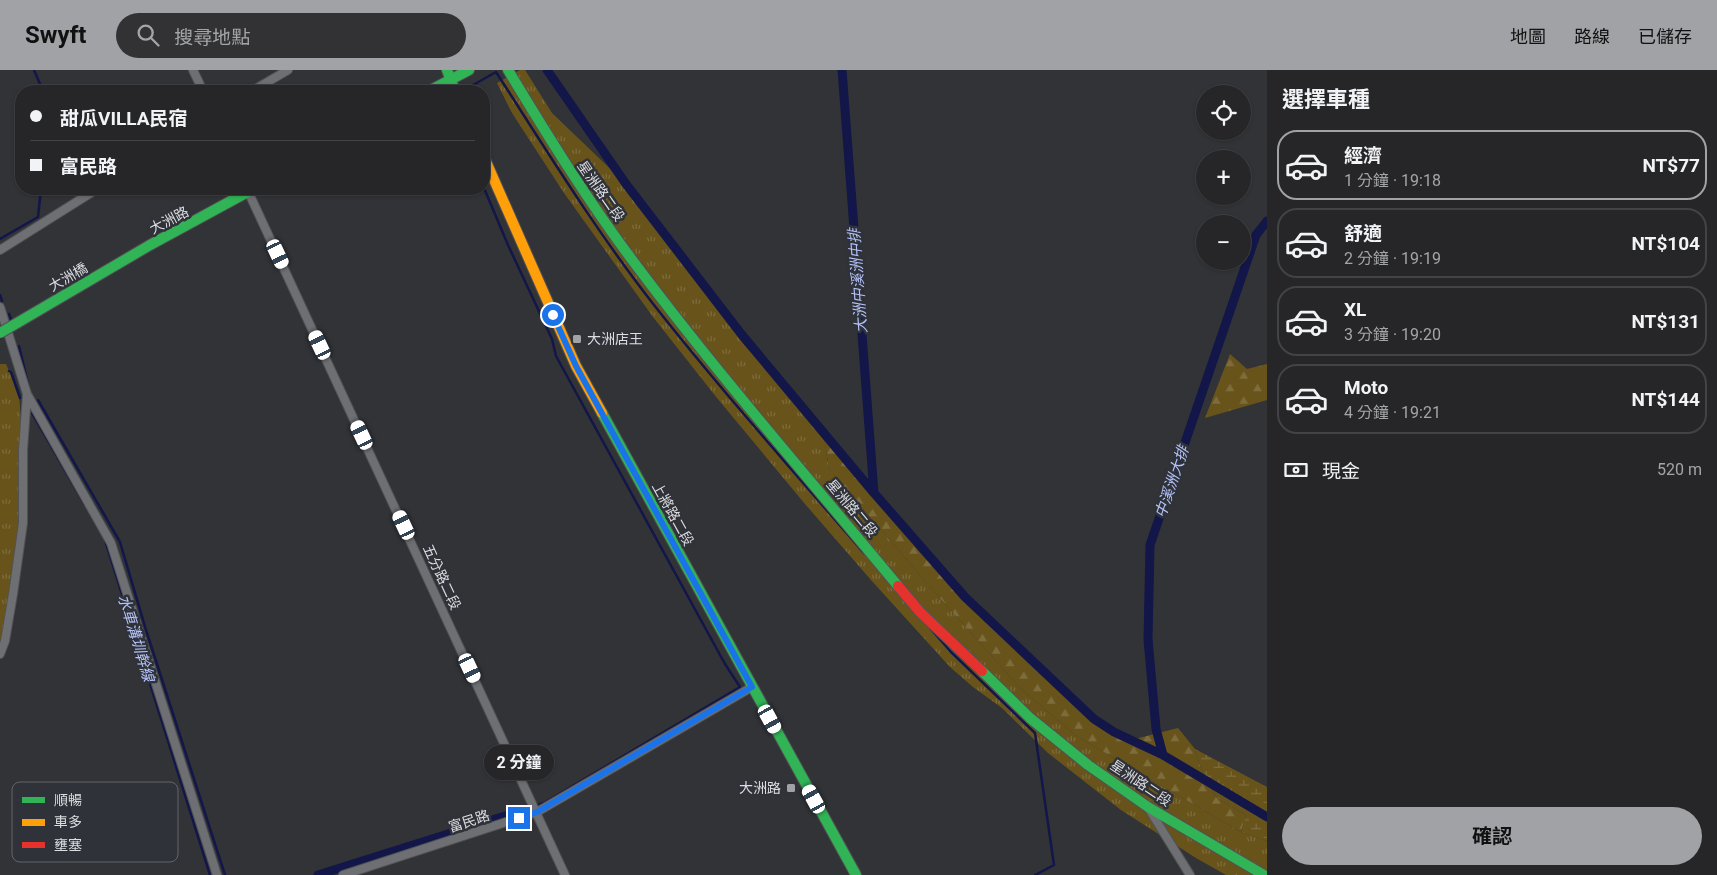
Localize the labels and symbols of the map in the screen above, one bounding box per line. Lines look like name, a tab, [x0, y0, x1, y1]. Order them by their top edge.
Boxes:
street label: 星洲路二段	[574, 158, 628, 224]
street label: 大洲路	[147, 203, 191, 237]
water label: 大洲中溪洲中排	[845, 226, 871, 334]
car	[264, 237, 291, 271]
street label: 大洲橋	[46, 260, 90, 294]
route start	[542, 304, 564, 326]
car	[306, 328, 333, 362]
place label: 大洲店王	[587, 331, 643, 347]
marker: 大洲店王	[571, 333, 583, 345]
car	[348, 418, 375, 452]
water label: 中溪洲大排	[1151, 442, 1193, 520]
street label: 星洲路二段	[823, 476, 881, 540]
street label: 上將路二段	[649, 480, 697, 548]
car	[390, 508, 417, 542]
street label: 五分路二段	[420, 542, 464, 612]
water label: 水車溝圳幹線	[114, 592, 158, 686]
car	[456, 651, 483, 685]
car	[756, 702, 783, 736]
callout: 2 分鐘	[484, 746, 554, 780]
street label: 星洲路二段	[1108, 757, 1174, 809]
place label: 大洲路	[739, 780, 781, 796]
legend	[12, 782, 178, 862]
marker: 大洲路	[785, 782, 797, 794]
car	[800, 782, 827, 816]
text: 順暢	[54, 792, 82, 808]
street label: 富民路	[447, 807, 491, 835]
route end	[508, 807, 530, 829]
text: 車多	[54, 814, 82, 830]
text: 壅塞	[54, 837, 82, 853]

